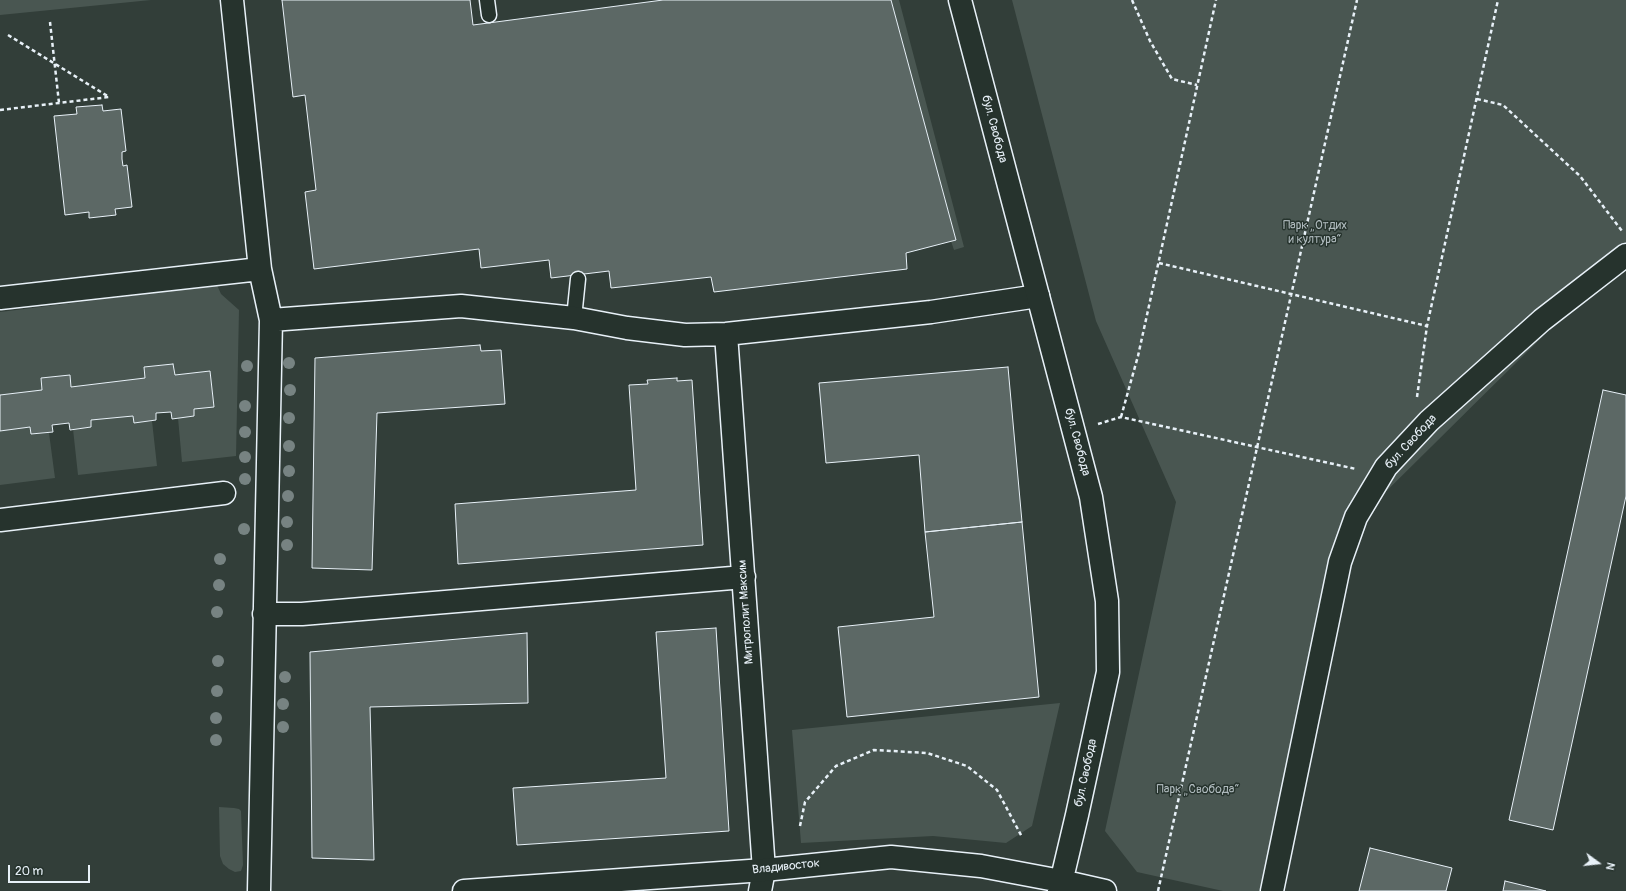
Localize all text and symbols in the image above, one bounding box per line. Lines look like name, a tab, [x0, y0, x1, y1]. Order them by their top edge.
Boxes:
street label: бул. Свобода	[978, 94, 1010, 164]
park label: Парк „Отдих и култура“	[1283, 219, 1347, 247]
street label: бул. Свобода	[1061, 407, 1093, 477]
street label: бул. Свобода	[1382, 412, 1440, 472]
street label: Митрополит Максим	[735, 559, 757, 665]
street label: бул. Свобода	[1072, 738, 1100, 808]
park label: Парк „Свобода“	[1157, 783, 1239, 797]
north arrow	[1578, 843, 1618, 883]
street label: Владивосток	[751, 856, 821, 878]
scale bar	[10, 857, 92, 883]
text: N	[1603, 861, 1617, 872]
text: 20 m	[15, 864, 43, 879]

